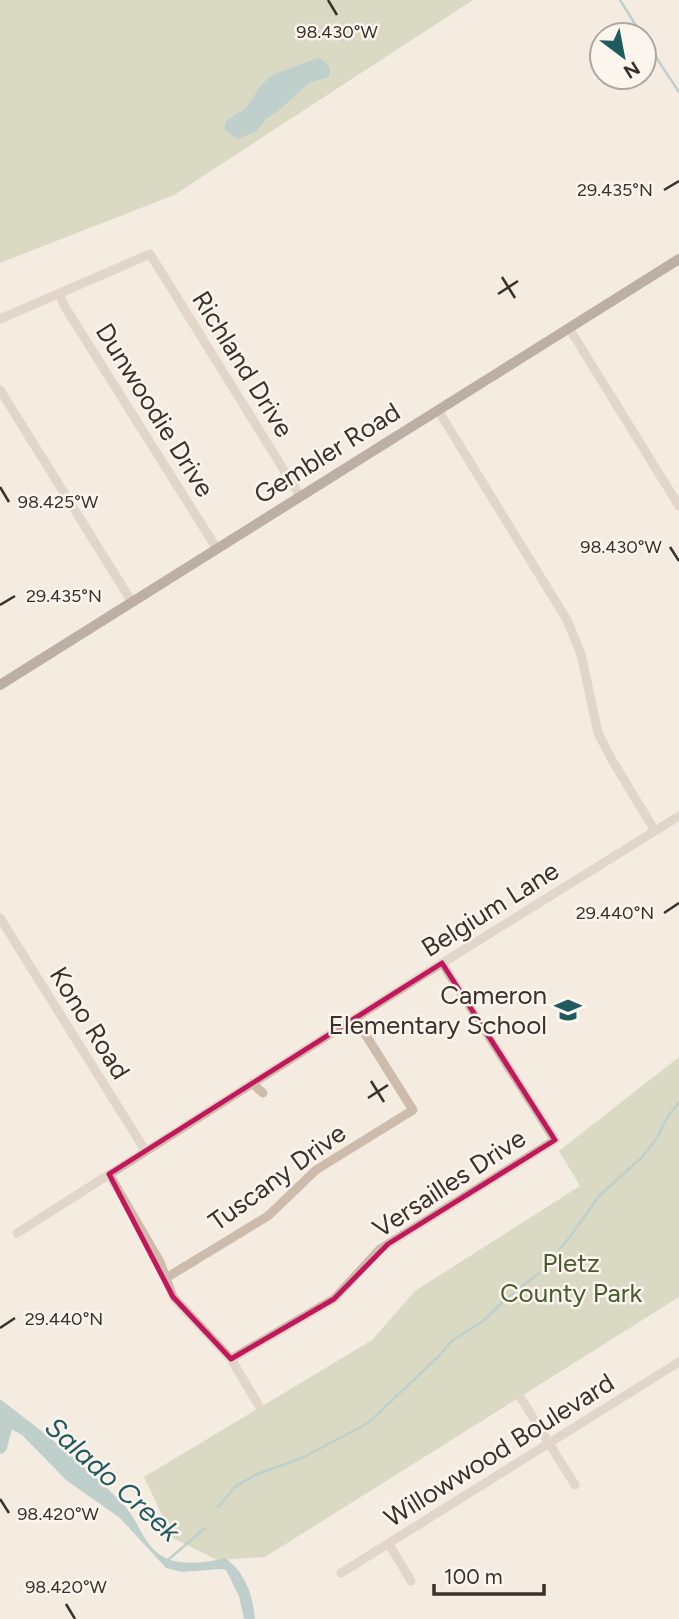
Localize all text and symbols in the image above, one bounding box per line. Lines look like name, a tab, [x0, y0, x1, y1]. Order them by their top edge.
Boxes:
text: 98.430°W	[296, 21, 378, 43]
north arrow	[588, 21, 658, 91]
text: N	[619, 56, 644, 84]
text: 29.435°N	[577, 179, 653, 201]
street label: Richland Drive	[185, 285, 301, 443]
street label: Dunwoodie Drive	[89, 317, 221, 503]
street label: Gembler Road	[248, 395, 406, 511]
text: 98.425°W	[18, 491, 99, 513]
text: 98.430°W	[580, 536, 662, 558]
text: 29.435°N	[26, 585, 102, 607]
street label: Belgium Lane	[416, 854, 564, 964]
text: 29.440°N	[576, 902, 654, 924]
street label: Kono Road	[43, 961, 137, 1085]
place label: Cameron Elementary School	[329, 979, 547, 1041]
school or university icon: Cameron Elementary School	[553, 995, 583, 1025]
street label: Tuscany Drive	[202, 1117, 352, 1237]
street label: Versailles Drive	[367, 1122, 531, 1244]
park label: Pletz County Park	[500, 1247, 642, 1309]
text: 29.440°N	[25, 1308, 103, 1330]
street label: Willowwood Boulevard	[378, 1366, 620, 1534]
water label: Salado Creek	[39, 1410, 189, 1549]
text: 98.420°W	[17, 1503, 100, 1525]
scale bar	[434, 1552, 544, 1596]
text: 100 m	[444, 1564, 503, 1589]
text: 98.420°W	[25, 1576, 108, 1598]

